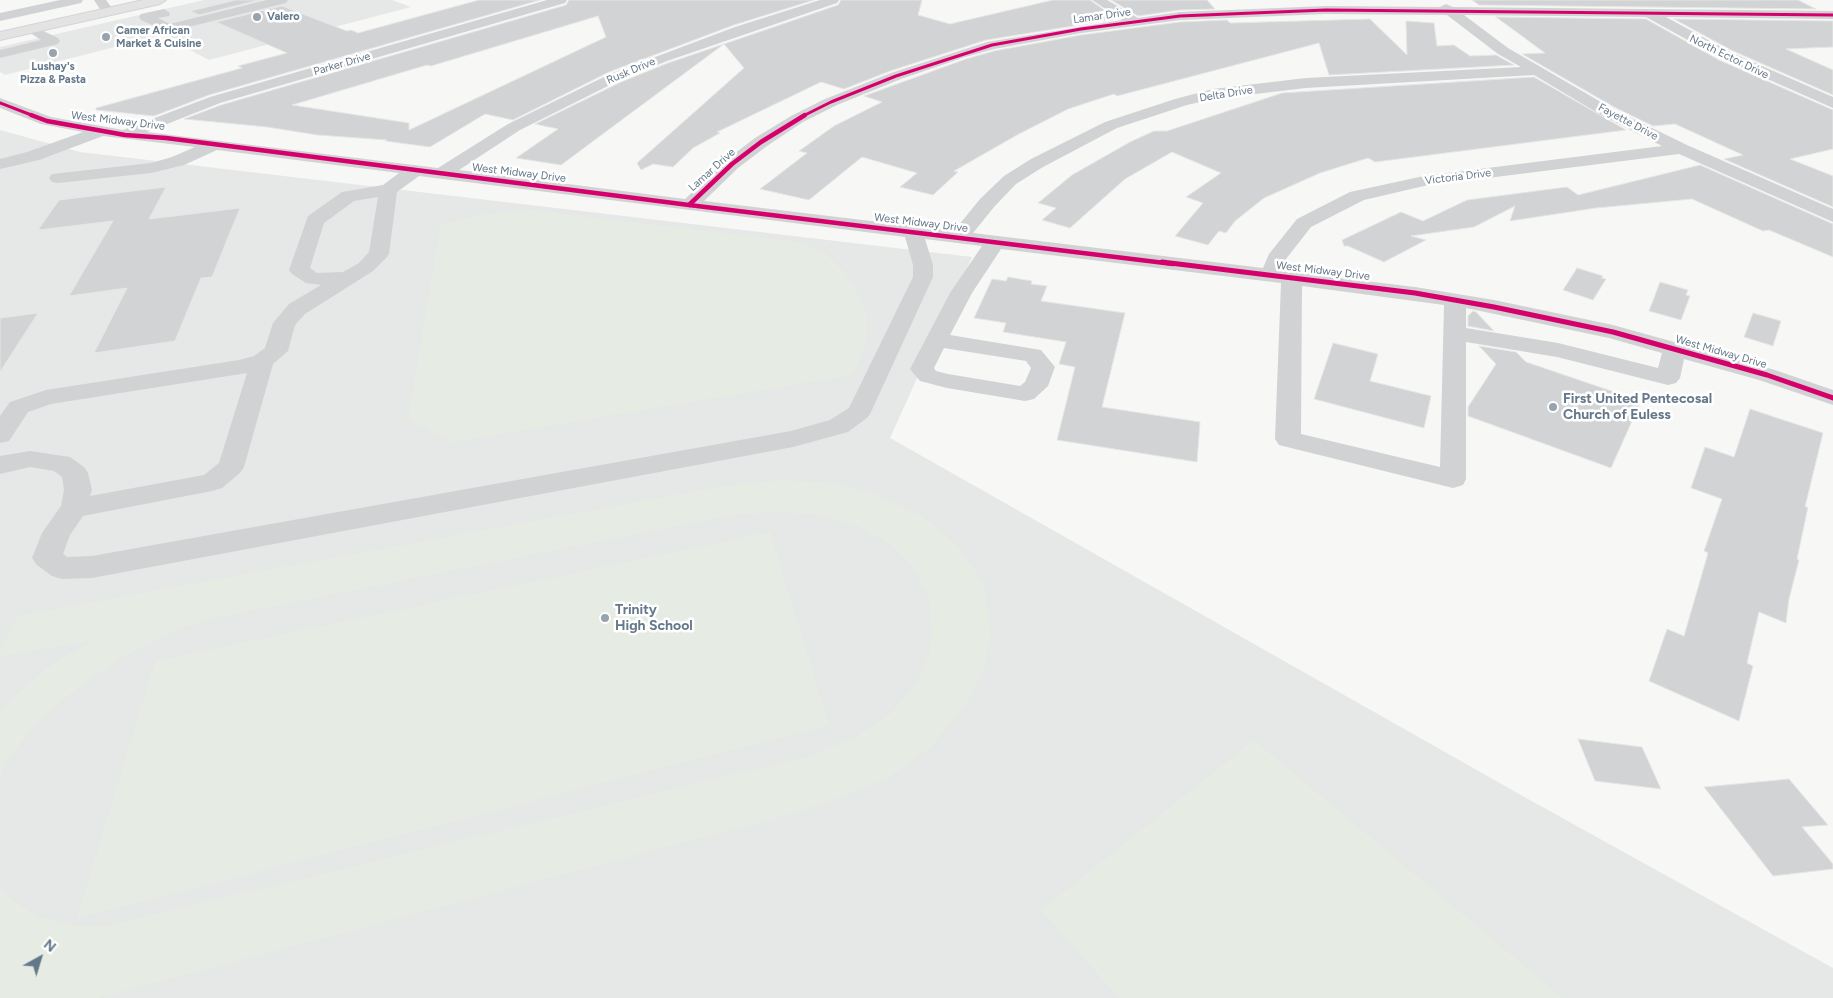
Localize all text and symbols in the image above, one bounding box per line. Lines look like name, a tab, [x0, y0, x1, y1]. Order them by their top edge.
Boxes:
street label: Lamar Drive	[1072, 5, 1132, 27]
place label: Valero	[267, 10, 300, 24]
marker: Valero	[251, 11, 263, 23]
place label: Camer African Market & Cuisine	[116, 24, 201, 50]
marker: Camer African Market & Cuisine	[100, 31, 112, 43]
street label: North Ector Drive	[1687, 32, 1771, 82]
marker: Lushay's Pizza & Pasta	[47, 47, 59, 59]
street label: Parker Drive	[312, 50, 372, 78]
street label: Rusk Drive	[605, 55, 657, 87]
place label: Lushay's Pizza & Pasta	[20, 60, 86, 86]
street label: Delta Drive	[1198, 83, 1254, 105]
street label: Fayette Drive	[1596, 101, 1660, 143]
street label: West Midway Drive	[70, 109, 166, 133]
street label: Lamar Drive	[686, 146, 738, 194]
street label: West Midway Drive	[471, 161, 567, 185]
street label: Victoria Drive	[1424, 166, 1492, 188]
street label: West Midway Drive	[873, 211, 969, 235]
street label: West Midway Drive	[1275, 259, 1371, 283]
street label: West Midway Drive	[1674, 333, 1768, 371]
place label: First United Pentecosal Church of Euless	[1563, 391, 1712, 424]
marker: First United Pentecosal Church of Euless	[1547, 401, 1559, 413]
place label: Trinity High School	[615, 602, 693, 634]
marker: Trinity High School	[599, 612, 611, 624]
north arrow	[15, 933, 65, 983]
text: N	[40, 936, 59, 956]

